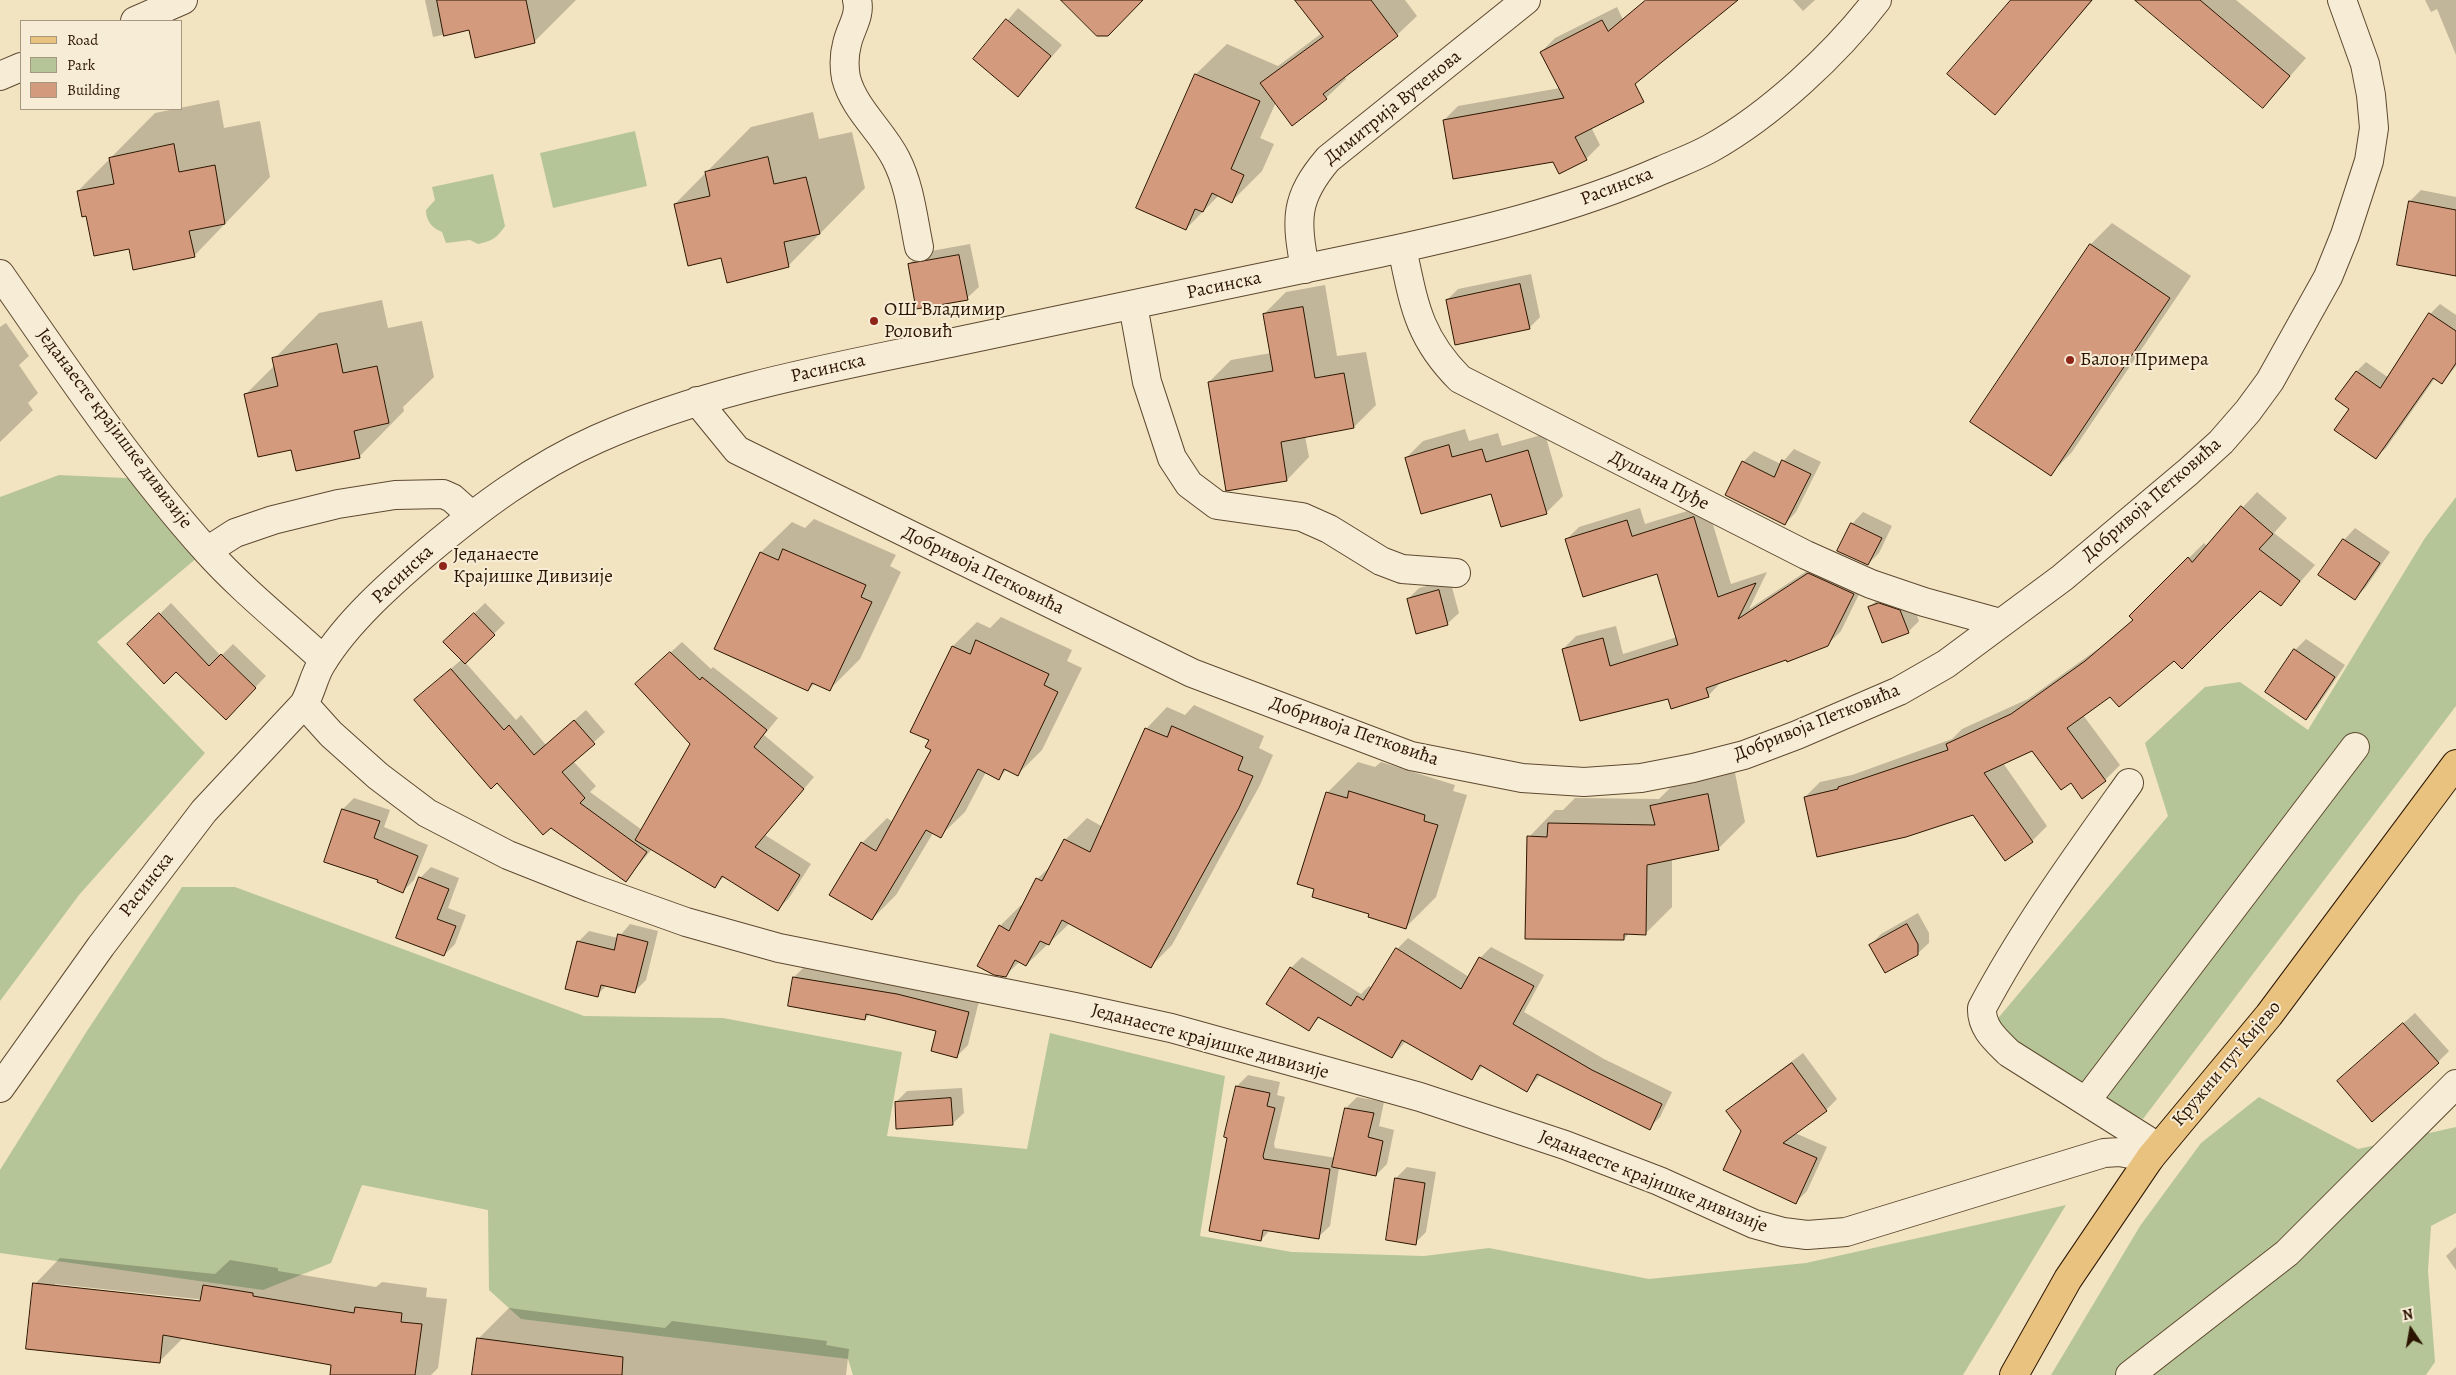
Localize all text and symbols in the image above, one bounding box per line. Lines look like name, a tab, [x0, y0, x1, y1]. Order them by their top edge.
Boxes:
legend	[20, 20, 182, 110]
text: Road	[67, 30, 98, 50]
street label: Димитрија Вученова	[1320, 46, 1466, 170]
text: Park	[67, 55, 95, 75]
text: Building	[67, 80, 120, 100]
street label: Расинска	[1578, 163, 1656, 211]
street label: Расинска	[1185, 267, 1263, 305]
place label: ОШ Владимир Роловић	[884, 299, 1005, 343]
marker: ОШ Владимир Роловић	[868, 315, 880, 327]
street label: Једанаесте крајишке дивизије	[31, 324, 197, 534]
street label: Расинска	[789, 349, 867, 389]
place label: Балон Примера	[2080, 349, 2209, 371]
marker: Балон Примера	[2064, 354, 2076, 366]
street label: Добривоја Петковића	[2078, 433, 2226, 567]
street label: Душана Пуђе	[1605, 446, 1713, 516]
street label: Добривоја Петковића	[898, 522, 1068, 620]
street label: Расинска	[368, 541, 438, 609]
place label: Једанаесте Крајишке Дивизије	[453, 544, 613, 588]
marker: Једанаесте Крајишке Дивизије	[437, 560, 449, 572]
street label: Добривоја Петковића	[1731, 679, 1903, 767]
street label: Добривоја Петковића	[1267, 692, 1441, 772]
street label: Расинска	[115, 848, 179, 922]
street label: Кружни пут Кијево	[2168, 996, 2286, 1132]
street label: Једанаесте крајишке дивизије	[1089, 999, 1331, 1085]
street label: Једанаесте крајишке дивизије	[1535, 1126, 1771, 1238]
text: N	[2401, 1304, 2415, 1325]
north arrow	[2386, 1305, 2436, 1355]

